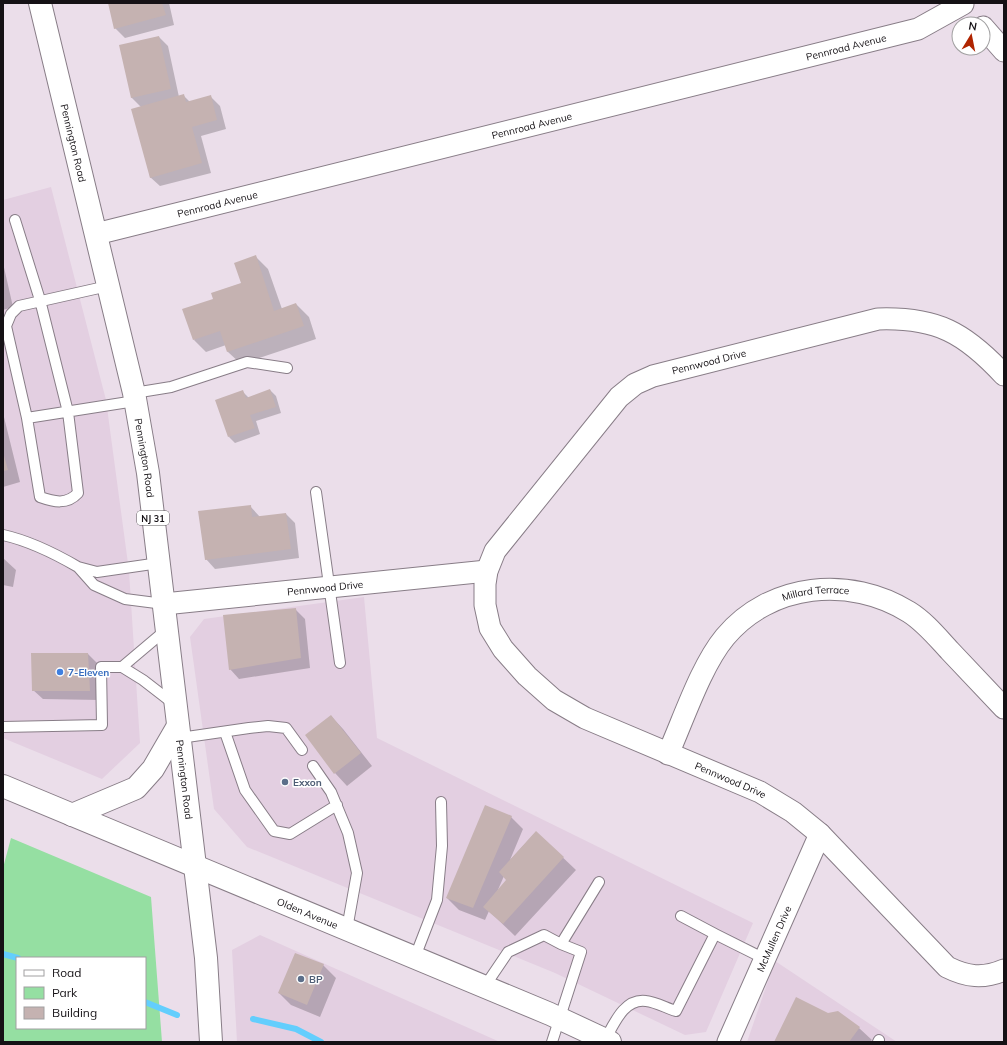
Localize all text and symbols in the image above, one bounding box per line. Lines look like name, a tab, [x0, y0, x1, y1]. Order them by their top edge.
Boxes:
north arrow	[951, 16, 991, 56]
text: N	[967, 19, 978, 34]
street label: Pennroad Avenue	[805, 31, 888, 63]
street label: Pennington Road	[58, 103, 89, 183]
street label: Pennroad Avenue	[490, 109, 573, 142]
street label: Pennroad Avenue	[176, 187, 259, 220]
street label: Pennwood Drive	[670, 346, 748, 378]
street label: Pennington Road	[132, 417, 157, 498]
road number: NJ 31	[137, 511, 169, 525]
street label: Pennwood Drive	[287, 577, 364, 598]
street label: Millard Terrace	[780, 583, 850, 604]
place label: 7-Eleven	[68, 666, 109, 679]
marker: 7-Eleven	[55, 667, 65, 677]
street label: Pennington Road	[173, 739, 196, 820]
street label: Pennwood Drive	[693, 759, 769, 801]
place label: Exxon	[293, 776, 322, 789]
marker: Exxon	[280, 777, 290, 787]
street label: Olden Avenue	[275, 894, 340, 931]
street label: McMullen Drive	[753, 904, 794, 974]
legend	[16, 957, 146, 1029]
text: Road	[52, 965, 81, 980]
place label: BP	[309, 973, 323, 986]
marker: BP	[296, 974, 306, 984]
text: Park	[52, 985, 78, 1000]
text: Building	[52, 1005, 97, 1020]

